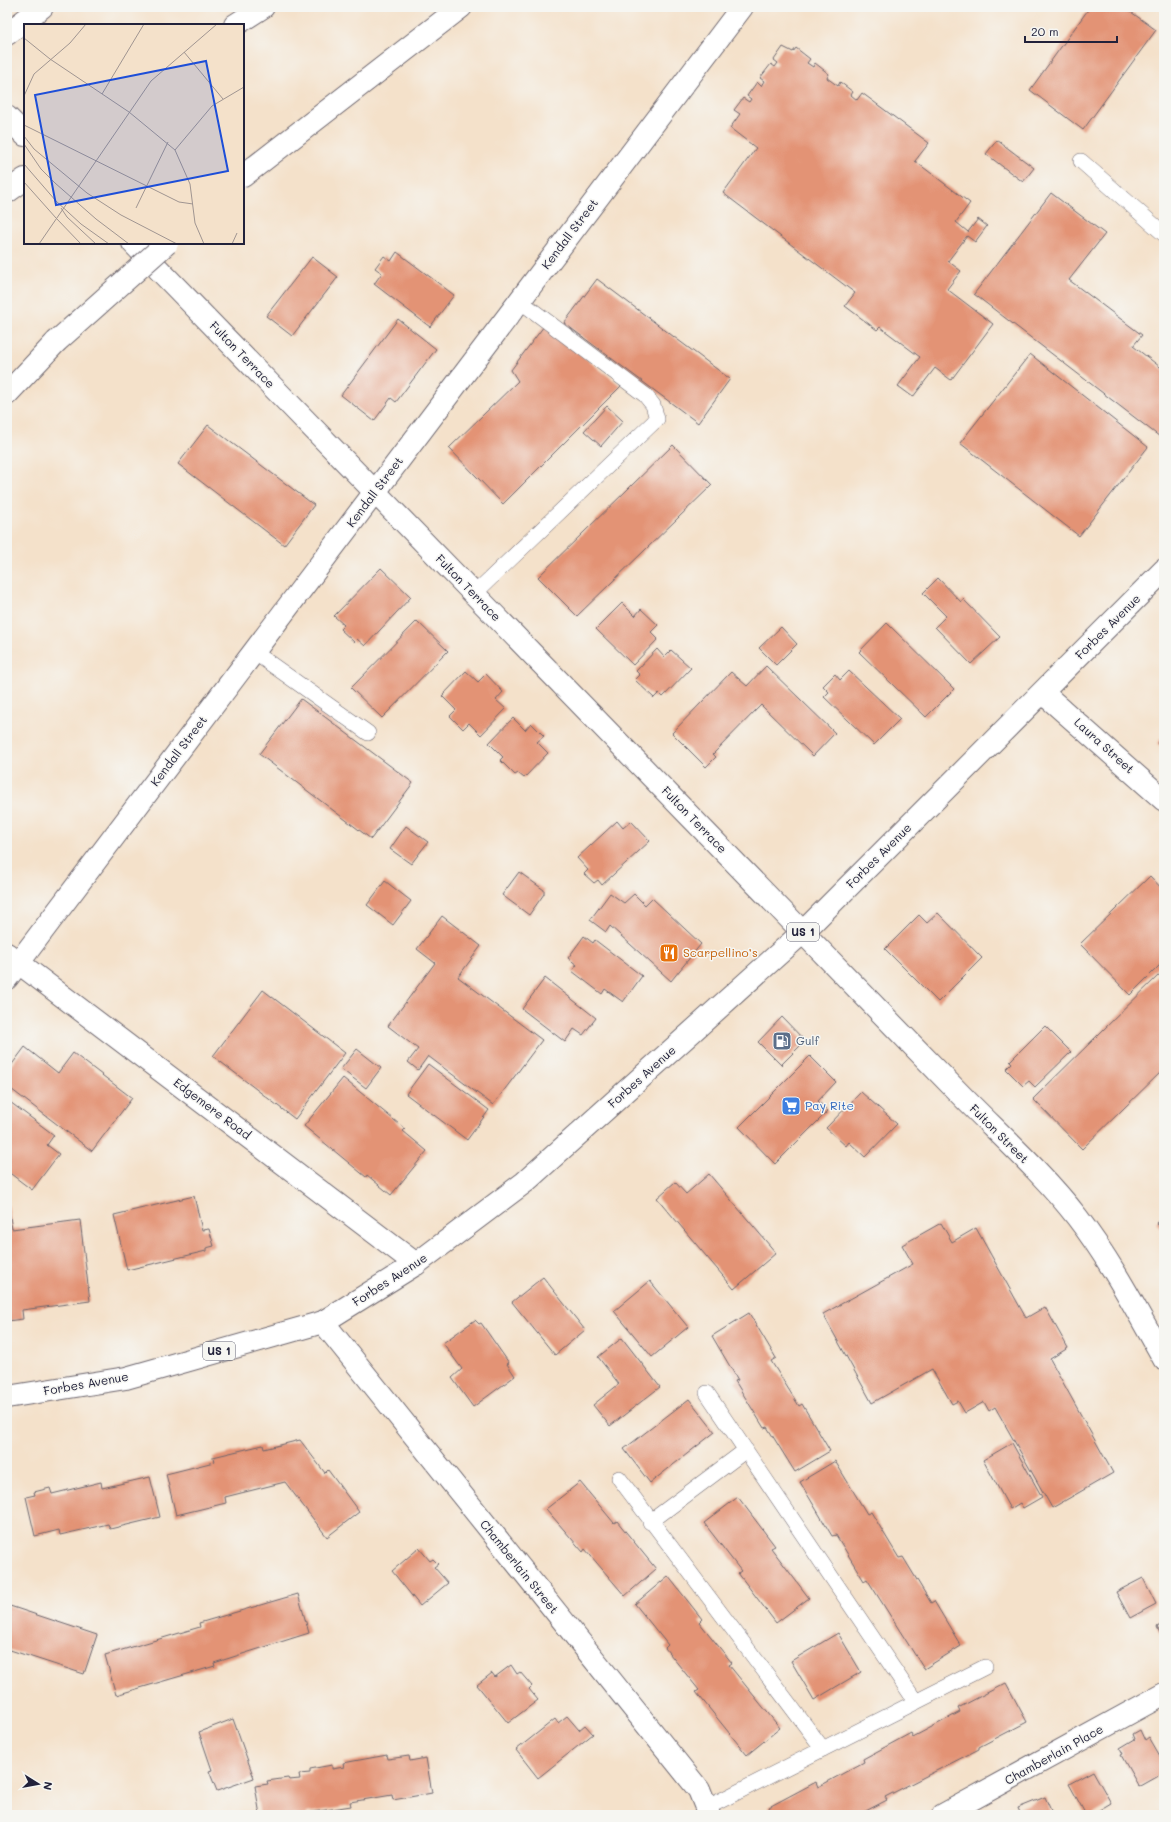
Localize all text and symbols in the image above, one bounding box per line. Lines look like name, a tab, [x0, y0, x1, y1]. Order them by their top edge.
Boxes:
scale bar	[1025, 18, 1117, 44]
text: 20 m	[1031, 23, 1059, 39]
inset map	[24, 24, 244, 244]
street label: Kendall Street	[537, 195, 601, 272]
street label: Fulton Terrace	[207, 317, 279, 391]
street label: Kendall Street	[342, 453, 406, 530]
street label: Fulton Terrace	[433, 550, 505, 624]
street label: Forbes Avenue	[1071, 590, 1143, 662]
street label: Kendall Street	[146, 712, 210, 789]
street label: Laura Street	[1071, 714, 1138, 777]
street label: Fulton Terrace	[659, 782, 731, 856]
street label: Forbes Avenue	[842, 819, 914, 891]
road number: US 1	[787, 923, 819, 941]
restaurant icon: Scarpellino’s	[658, 942, 680, 964]
place label: Scarpellino’s	[683, 944, 758, 960]
fuel station icon: Gulf	[771, 1030, 793, 1052]
place label: Gulf	[796, 1032, 819, 1048]
street label: Forbes Avenue	[604, 1041, 679, 1111]
street label: Edgemere Road	[171, 1074, 255, 1143]
supermarket icon: Pay Rite	[780, 1095, 802, 1117]
place label: Pay Rite	[805, 1097, 854, 1113]
street label: Fulton Street	[967, 1100, 1033, 1166]
street label: Forbes Avenue	[349, 1249, 430, 1309]
road number: US 1	[203, 1342, 235, 1360]
street label: Forbes Avenue	[42, 1368, 130, 1398]
street label: Chamberlain Street	[477, 1516, 563, 1617]
street label: Chamberlain Place	[1001, 1720, 1106, 1788]
north arrow	[18, 1764, 58, 1804]
text: N	[40, 1780, 56, 1792]

